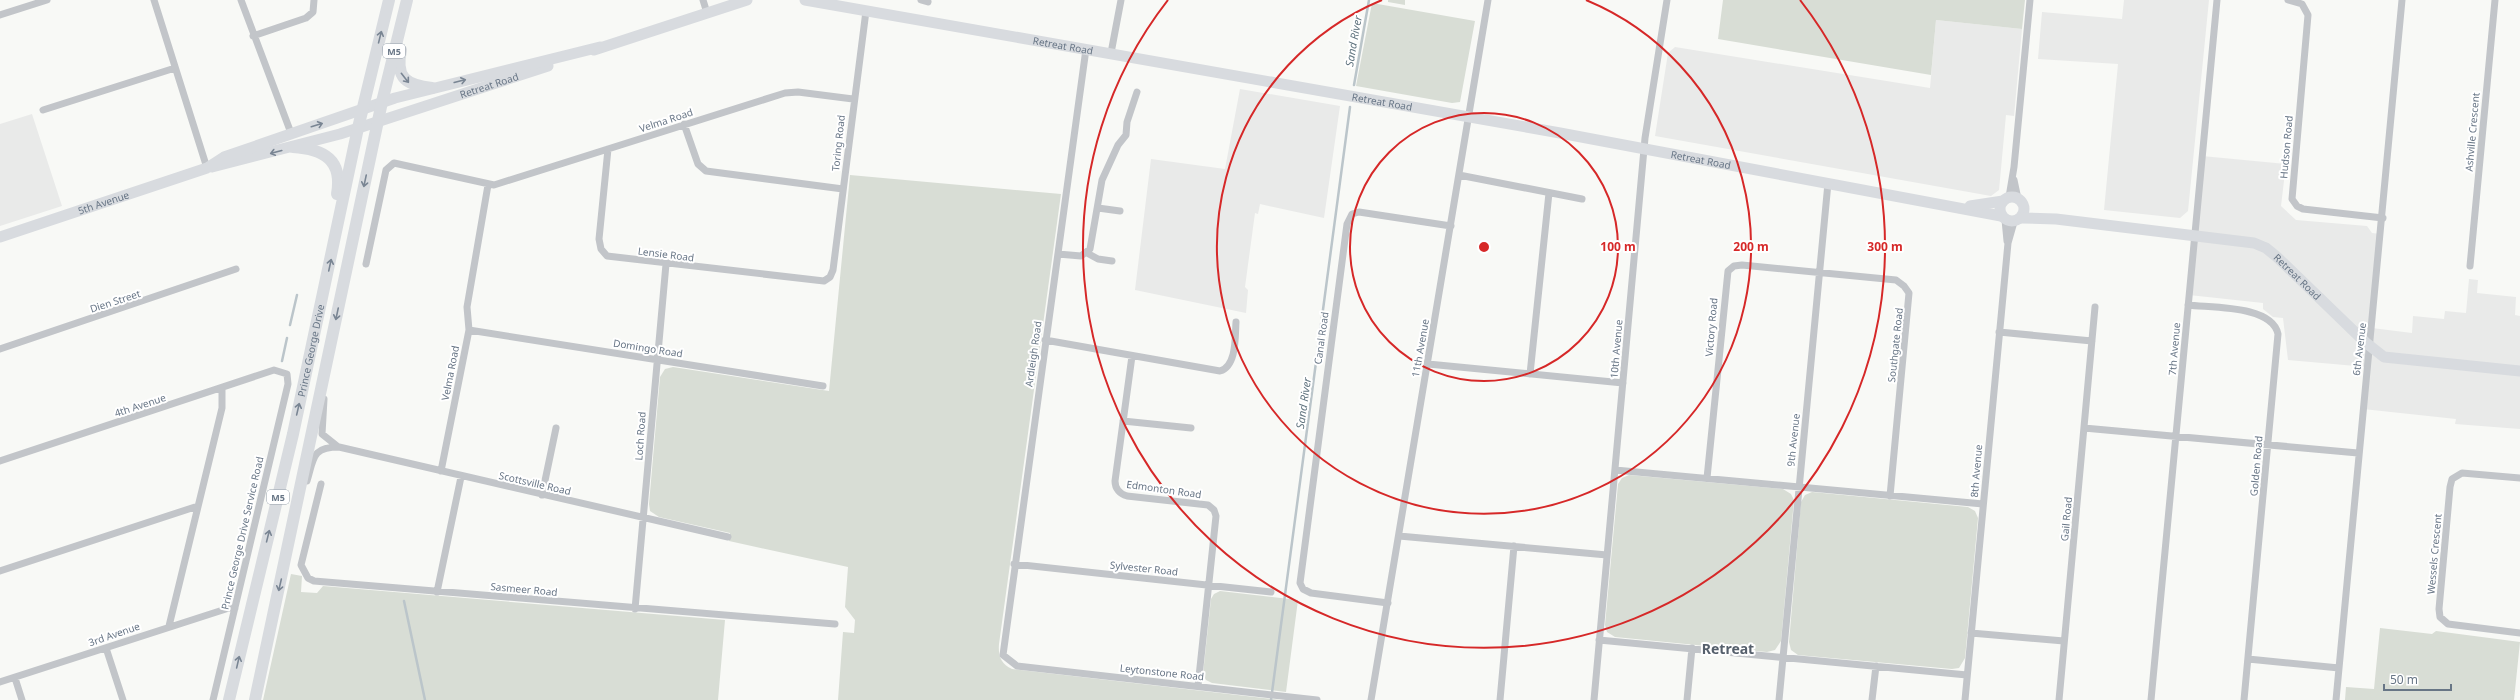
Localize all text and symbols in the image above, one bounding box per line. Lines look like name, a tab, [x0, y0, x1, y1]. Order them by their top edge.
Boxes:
water label: Sand River	[1341, 14, 1365, 68]
one-way arrow	[377, 31, 384, 44]
street label: Retreat Road	[1032, 33, 1094, 58]
road number: M5	[383, 44, 405, 58]
street label: Retreat Road	[458, 69, 520, 101]
one-way arrow	[401, 72, 409, 83]
one-way arrow	[453, 77, 466, 84]
street label: Retreat Road	[1351, 89, 1413, 114]
street label: Ashville Crescent	[2462, 91, 2482, 172]
street label: Velma Road	[637, 105, 695, 135]
street label: Toring Road	[828, 114, 848, 172]
street label: Hudson Road	[2276, 115, 2296, 179]
one-way arrow	[311, 121, 324, 128]
street label: Retreat Road	[1670, 147, 1732, 172]
one-way arrow	[270, 148, 283, 156]
one-way arrow	[361, 174, 369, 187]
street label: 5th Avenue	[76, 187, 131, 218]
text: 100 m	[1600, 238, 1636, 255]
text: 200 m	[1733, 238, 1769, 255]
text: 300 m	[1867, 238, 1903, 255]
centre of rings	[1477, 240, 1491, 254]
street label: Lensie Road	[637, 244, 695, 264]
street label: Retreat Road	[2271, 250, 2324, 303]
one-way arrow	[326, 259, 334, 272]
street label: Dien Street	[88, 286, 142, 316]
street label: Victory Road	[1701, 297, 1721, 357]
street label: Prince George Drive	[294, 303, 327, 398]
one-way arrow	[333, 307, 341, 320]
street label: Southgate Road	[1884, 307, 1906, 383]
street label: Canal Road	[1310, 311, 1332, 365]
street label: 11th Avenue	[1408, 317, 1432, 378]
street label: 10th Avenue	[1606, 319, 1626, 379]
street label: Ardleigh Road	[1021, 320, 1045, 388]
street label: 6th Avenue	[2349, 321, 2369, 376]
street label: 7th Avenue	[2165, 322, 2183, 376]
street label: Domingo Road	[612, 336, 684, 360]
street label: Velma Road	[438, 344, 462, 402]
water label: Sand River	[1292, 376, 1314, 430]
street label: 4th Avenue	[113, 390, 168, 420]
one-way arrow	[295, 403, 303, 416]
street label: Loch Road	[631, 411, 649, 461]
street label: 9th Avenue	[1783, 412, 1803, 467]
street label: Golden Road	[2246, 435, 2266, 497]
street label: 8th Avenue	[1967, 444, 1985, 498]
street label: Prince George Drive Service Road	[218, 455, 266, 611]
street label: Scottsville Road	[498, 468, 572, 498]
street label: Edmonton Road	[1126, 477, 1202, 501]
road number: M5	[267, 490, 289, 504]
street label: Gail Road	[2057, 496, 2075, 542]
street label: Wessels Crescent	[2424, 513, 2445, 595]
one-way arrow	[265, 530, 273, 543]
street label: Sylvester Road	[1109, 557, 1179, 579]
one-way arrow	[275, 578, 283, 591]
street label: Sasmeer Road	[490, 579, 558, 599]
street label: 3rd Avenue	[86, 619, 142, 649]
district label: Retreat	[1702, 639, 1754, 658]
one-way arrow	[234, 656, 242, 669]
street label: Leytonstone Road	[1119, 661, 1205, 683]
scale bar	[2384, 666, 2451, 692]
text: 50 m	[2390, 671, 2418, 688]

